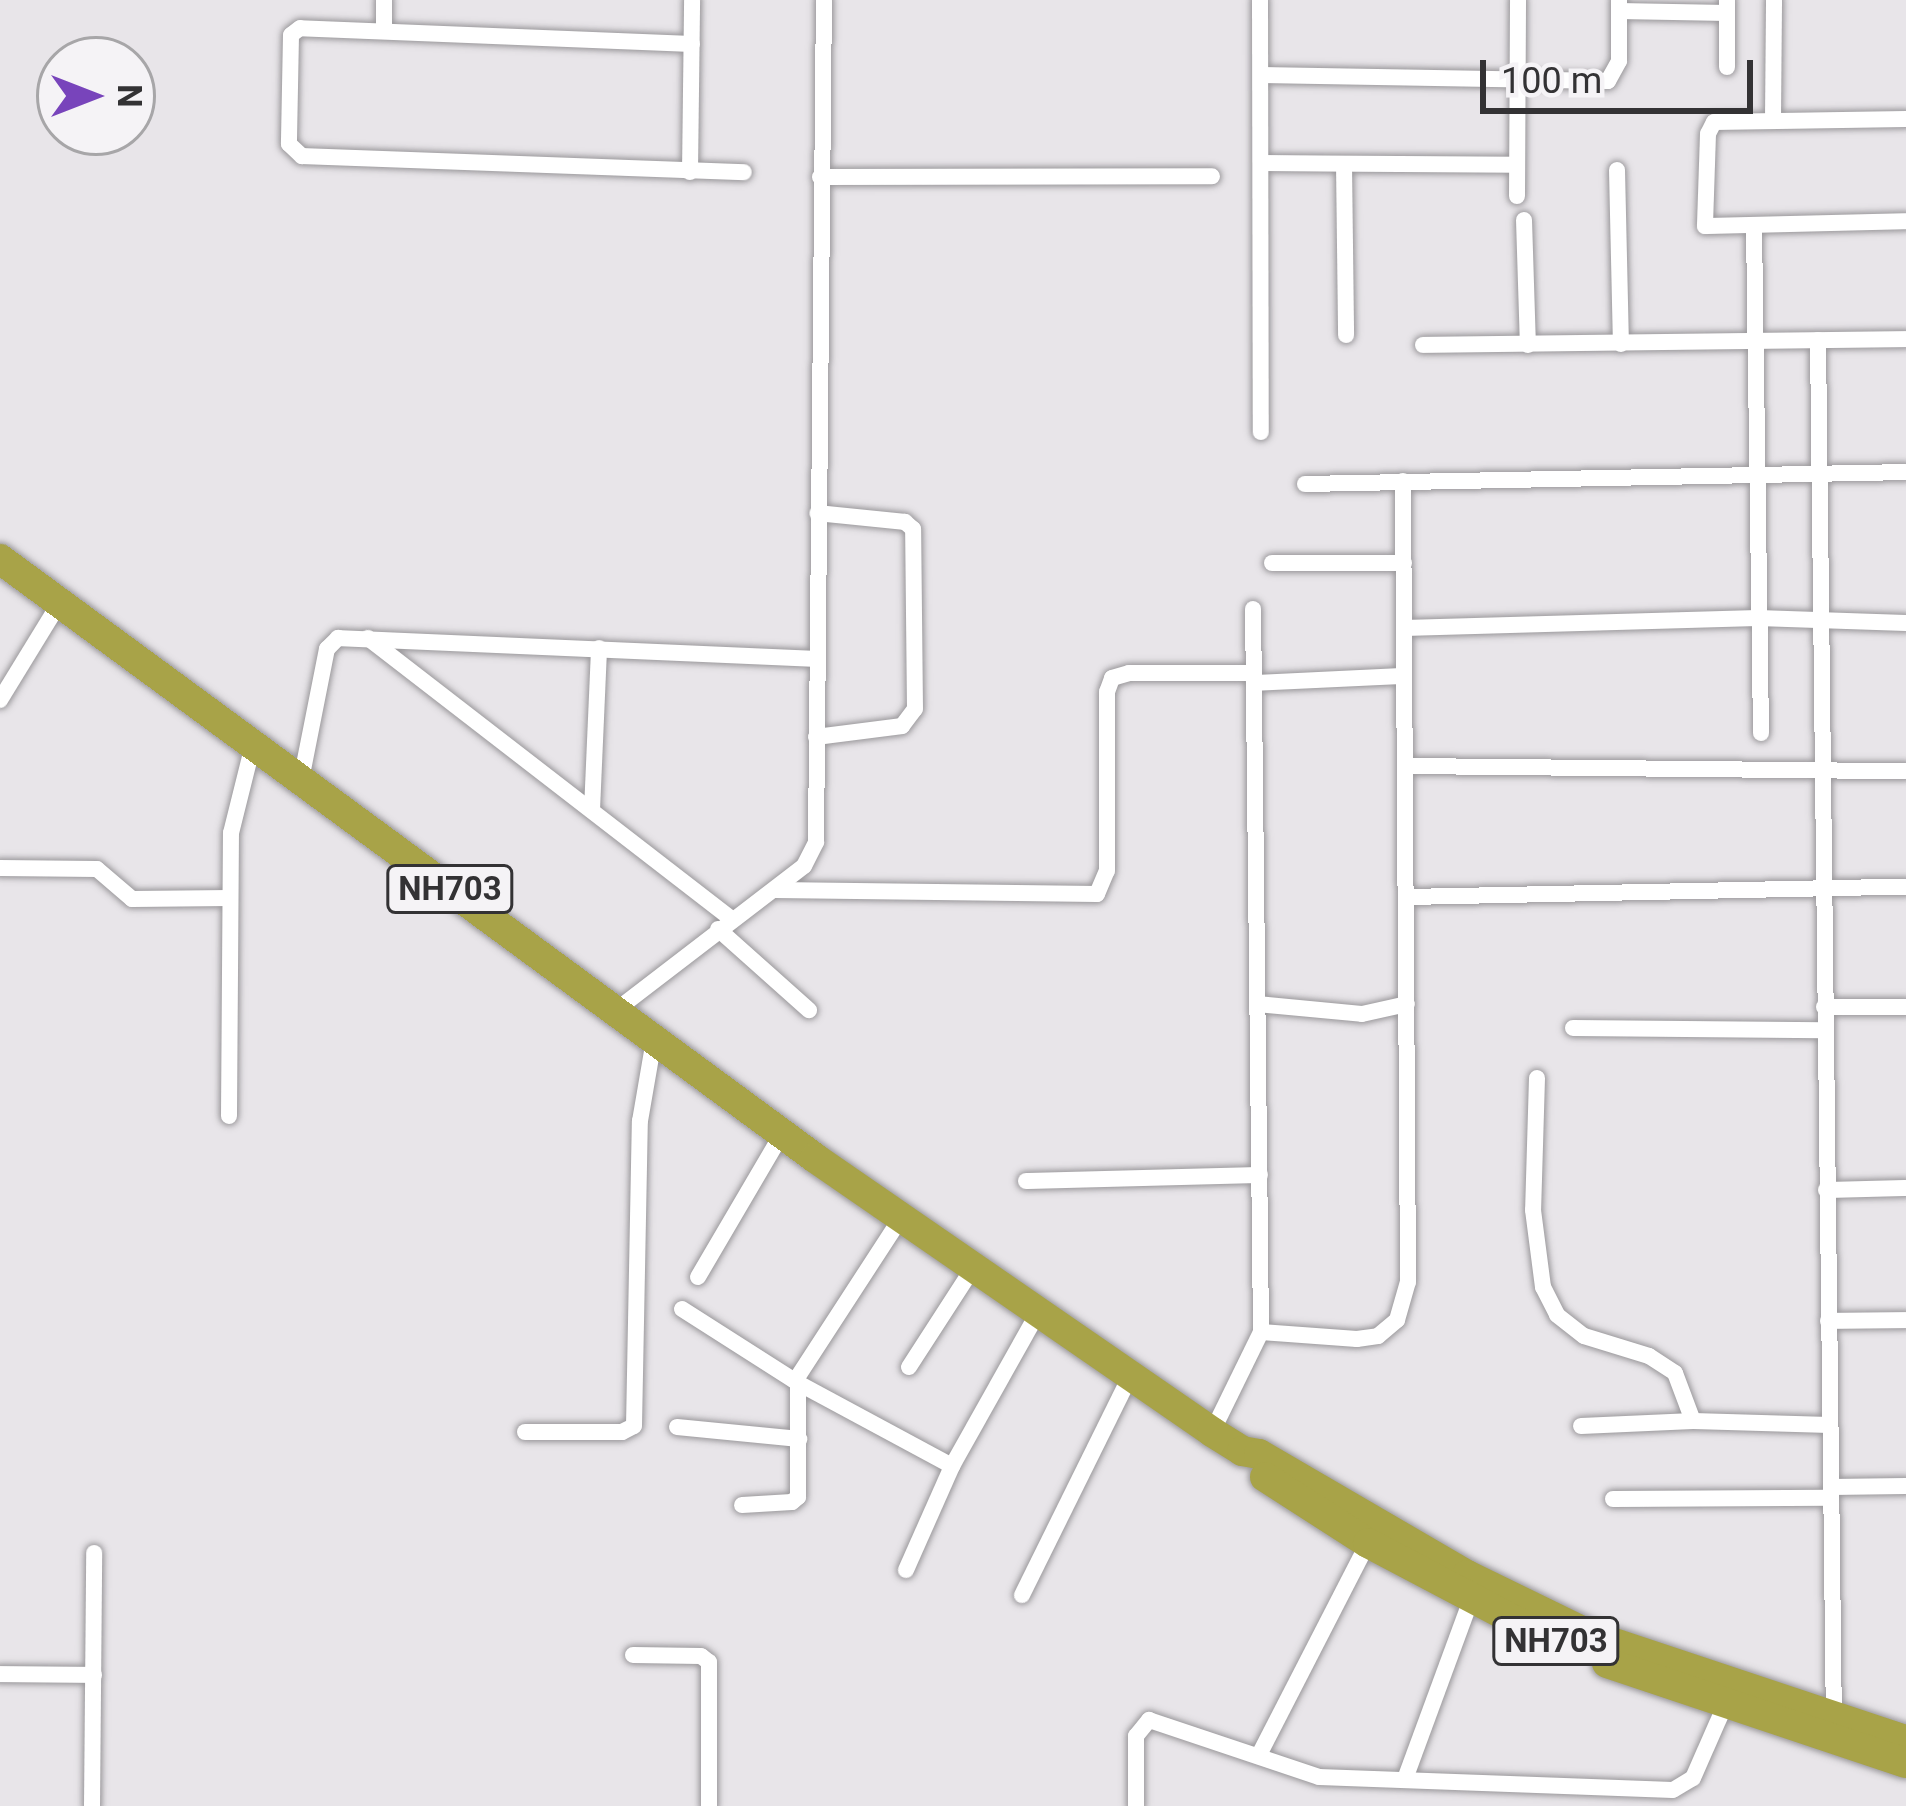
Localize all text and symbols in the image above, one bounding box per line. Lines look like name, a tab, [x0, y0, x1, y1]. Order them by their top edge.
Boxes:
north arrow	[36, 36, 156, 156]
scale bar	[1486, 36, 1759, 110]
text: 100 m	[1501, 60, 1602, 102]
text: N	[110, 84, 149, 108]
road number: NH703	[384, 862, 516, 916]
road number: NH703	[1490, 1614, 1622, 1668]

